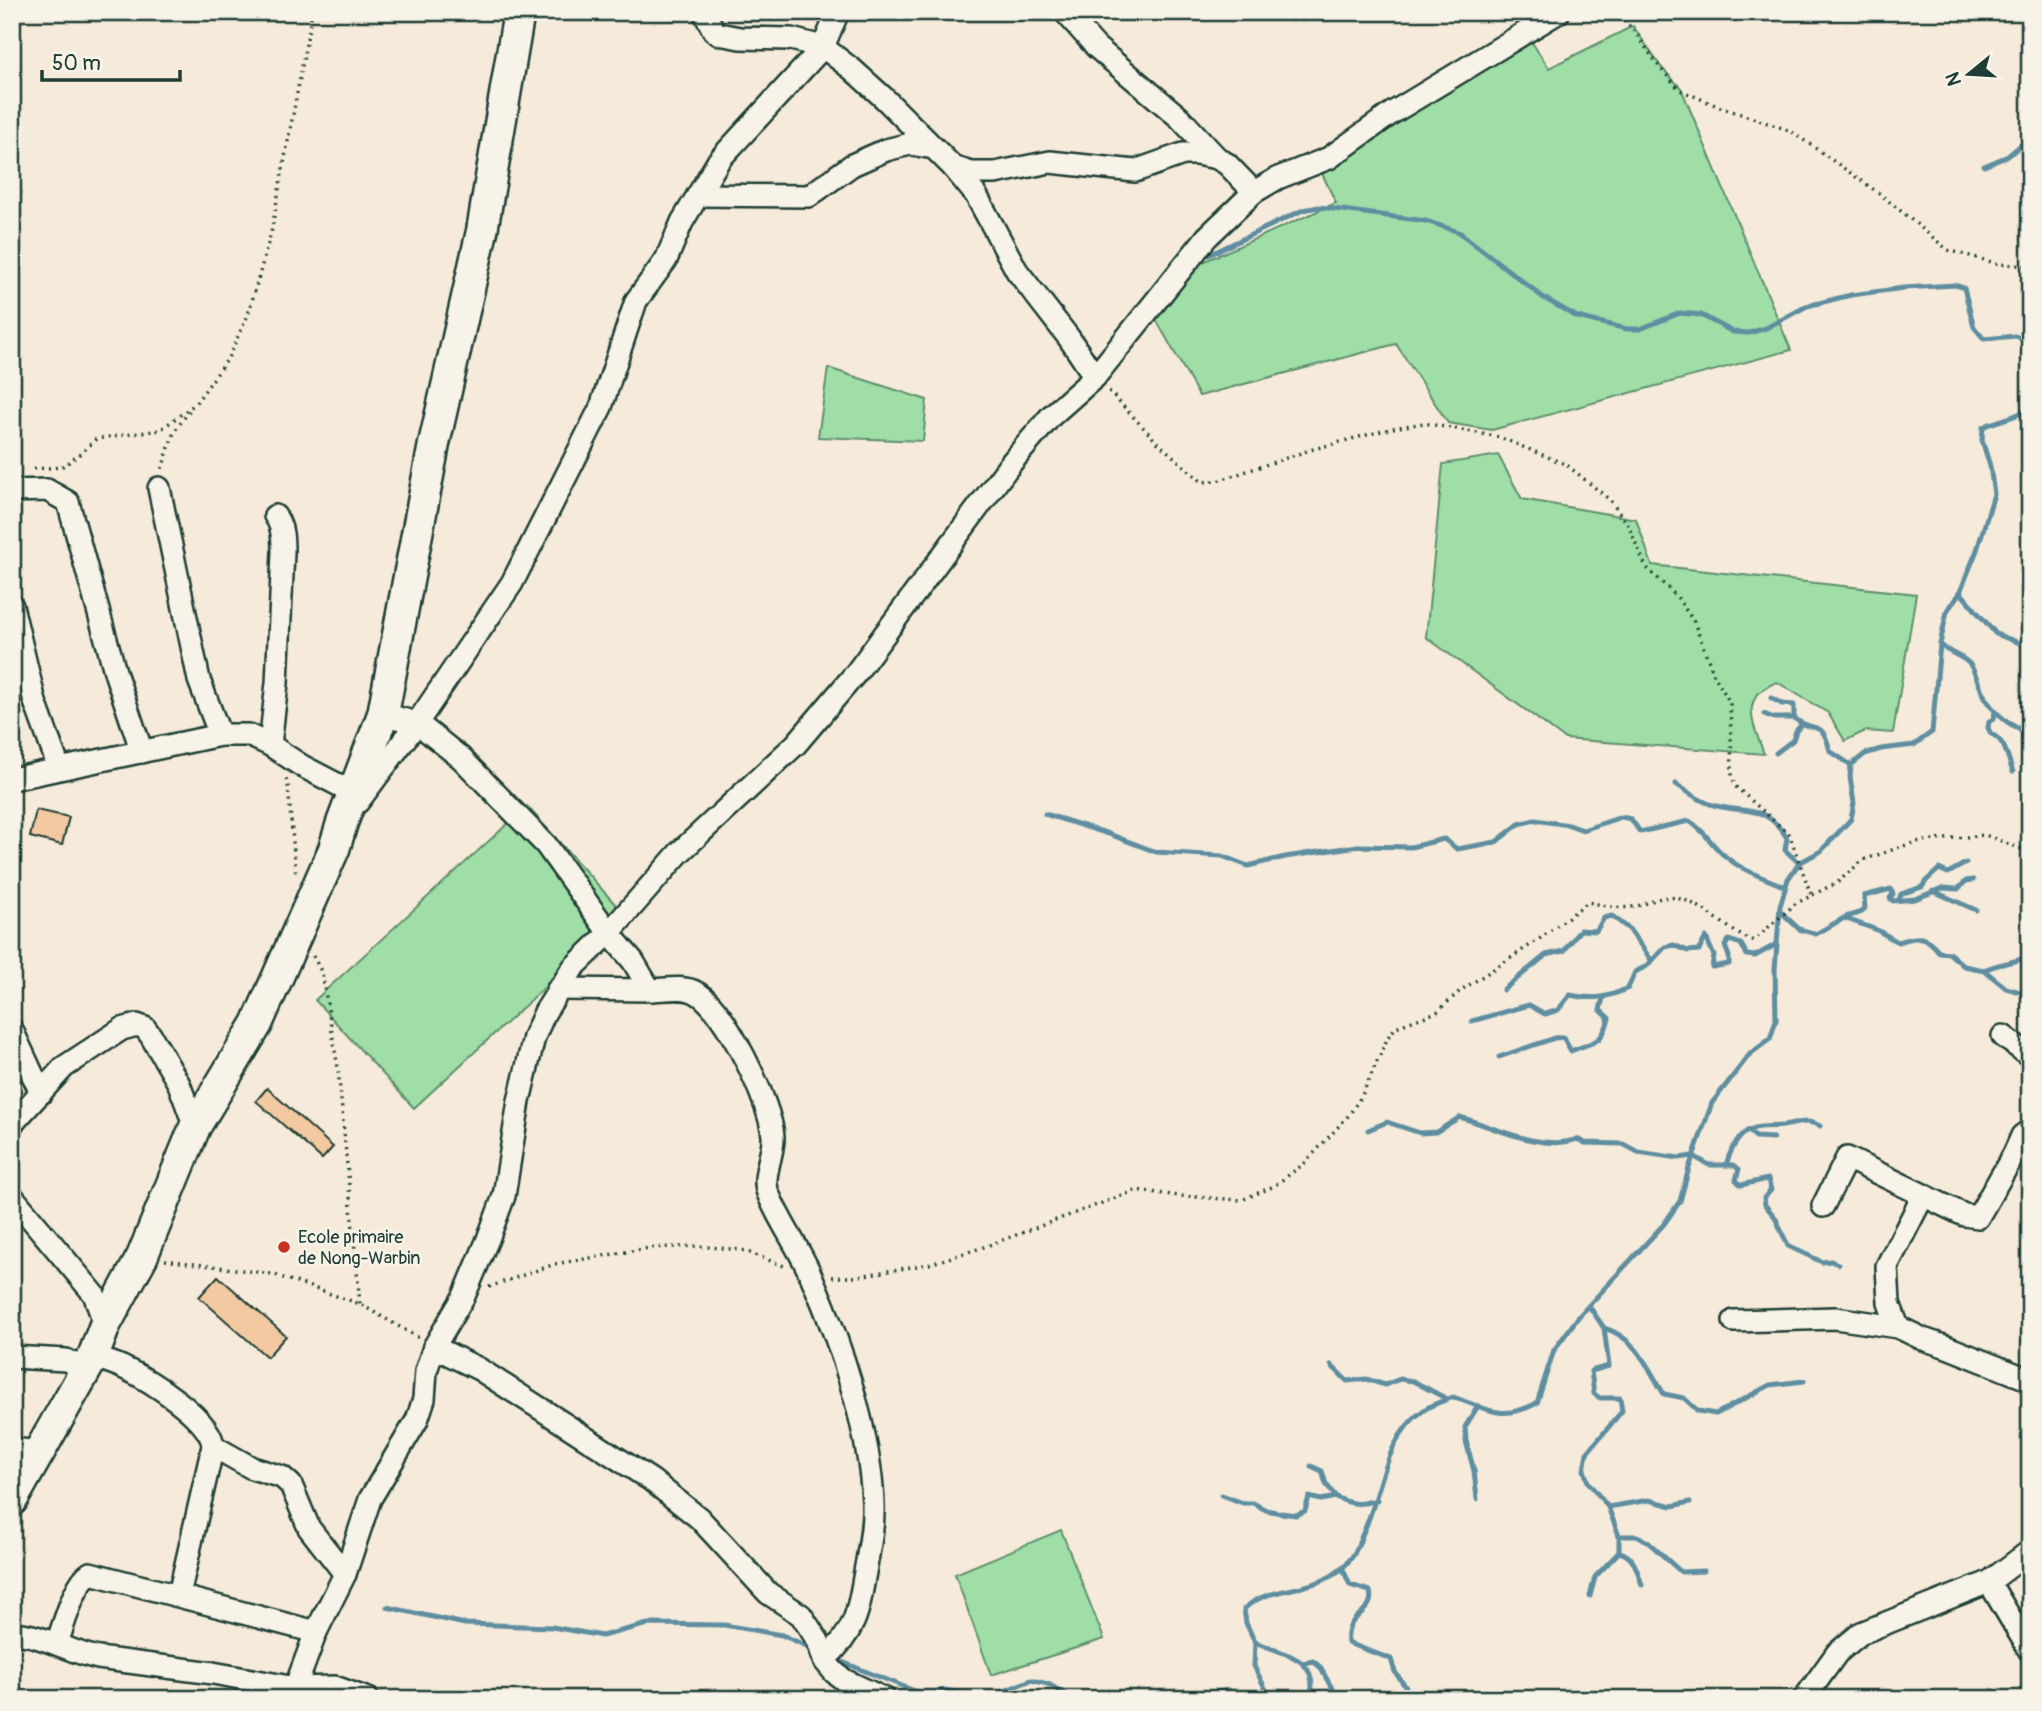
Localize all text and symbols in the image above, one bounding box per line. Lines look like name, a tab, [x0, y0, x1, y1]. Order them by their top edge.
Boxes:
scale bar	[42, 38, 180, 82]
north arrow	[1934, 38, 2004, 108]
text: 50 m	[52, 50, 101, 77]
text: N	[1940, 69, 1967, 89]
place label: Ecole primaire de Nong-Warbin	[298, 1226, 421, 1270]
marker: Ecole primaire de Nong-Warbin	[276, 1239, 292, 1255]

